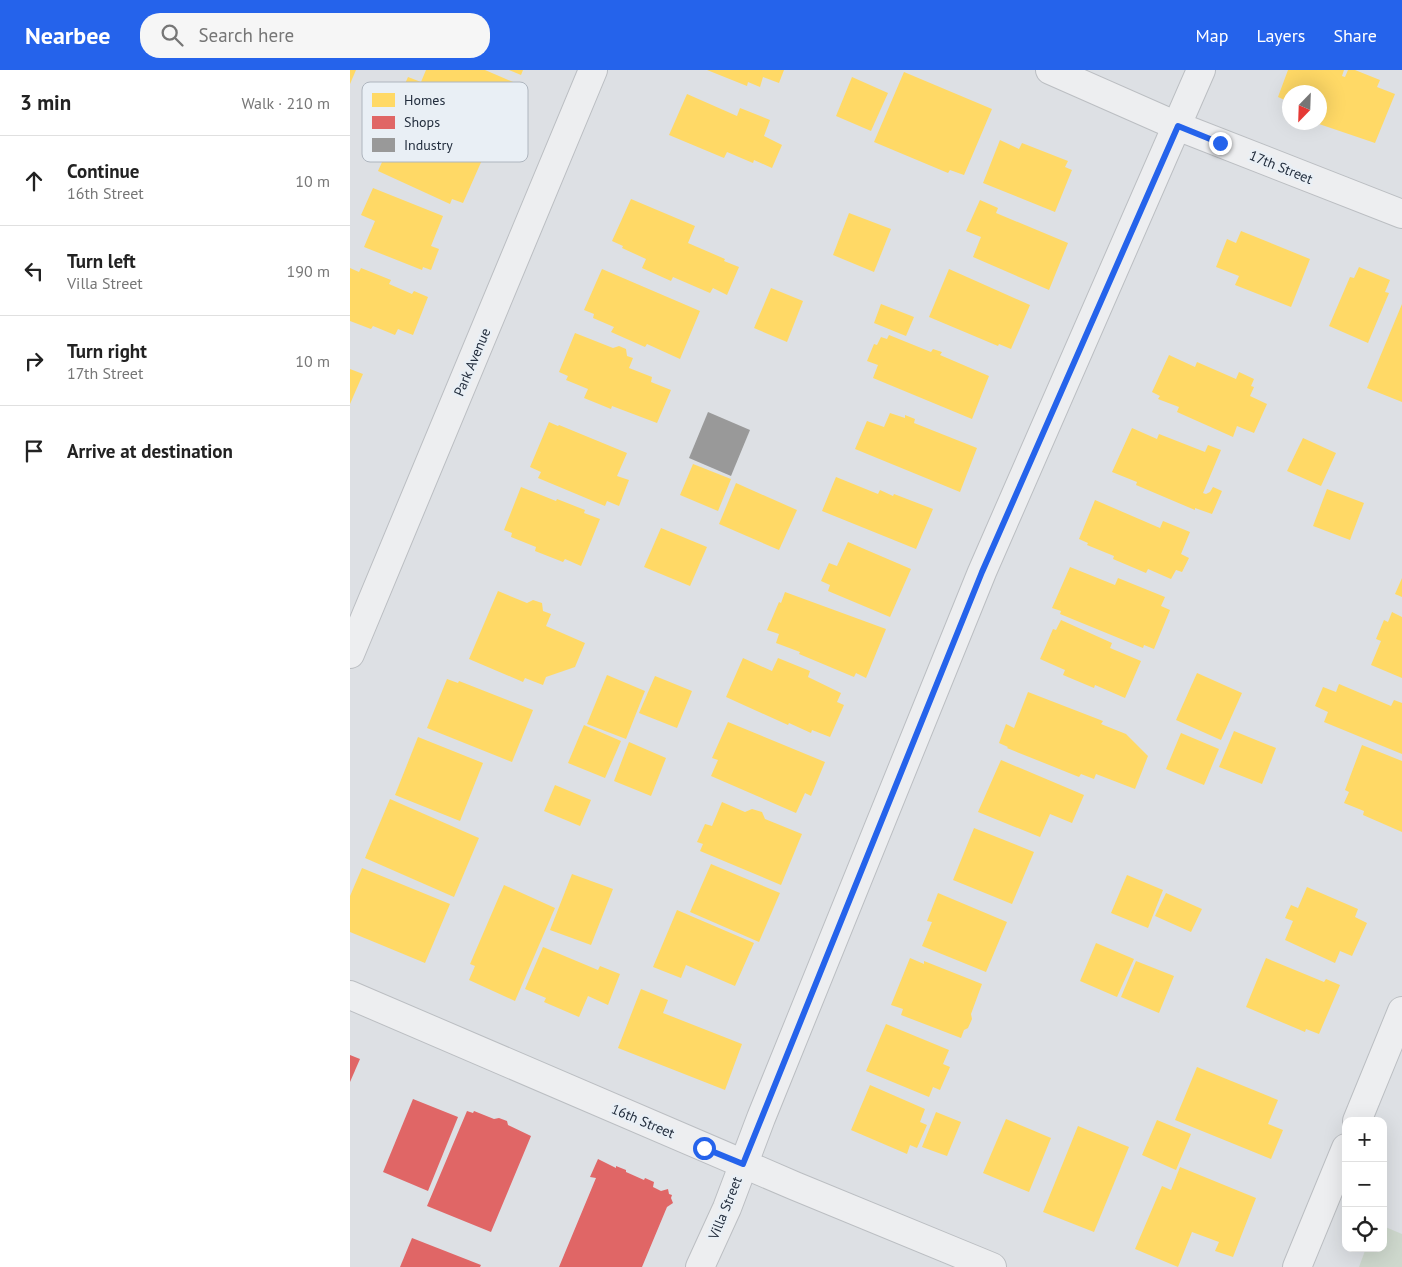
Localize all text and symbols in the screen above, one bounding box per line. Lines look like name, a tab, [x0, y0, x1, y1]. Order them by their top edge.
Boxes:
search box	[140, 13, 490, 58]
text: Nearbee	[25, 20, 110, 51]
icon: search	[158, 21, 186, 49]
text: Search here	[198, 23, 294, 47]
text: Map	[1196, 24, 1228, 47]
text: Layers	[1256, 24, 1305, 47]
text: Share	[1333, 24, 1377, 47]
legend	[362, 82, 528, 162]
north arrow	[1282, 85, 1327, 130]
text: 3 min	[20, 89, 71, 116]
text: Homes	[404, 91, 445, 109]
text: Walk · 210 m	[241, 93, 330, 113]
text: Shops	[404, 113, 440, 131]
route end	[1209, 132, 1232, 155]
text: Industry	[404, 136, 453, 154]
street label: 17th Street	[1247, 146, 1316, 188]
text: Continue	[67, 159, 139, 183]
icon: ahead	[20, 167, 48, 195]
text: 10 m	[295, 171, 330, 191]
text: 16th Street	[67, 183, 144, 203]
text: Turn left	[67, 249, 136, 273]
icon: left	[20, 257, 48, 285]
text: 190 m	[287, 261, 330, 281]
text: Villa Street	[67, 273, 143, 293]
street label: Park Avenue	[450, 325, 494, 399]
text: Turn right	[67, 339, 147, 363]
icon: right	[20, 347, 48, 375]
text: 10 m	[295, 351, 330, 371]
text: 17th Street	[67, 363, 143, 383]
icon: arrive	[20, 437, 48, 465]
text: Arrive at destination	[67, 439, 233, 463]
street label: 16th Street	[609, 1100, 678, 1143]
map controls	[1342, 1117, 1387, 1252]
button: +	[1342, 1117, 1387, 1162]
route start	[693, 1137, 716, 1160]
button: −	[1342, 1162, 1387, 1207]
street label: Villa Street	[704, 1174, 746, 1243]
button: locate	[1342, 1207, 1387, 1252]

